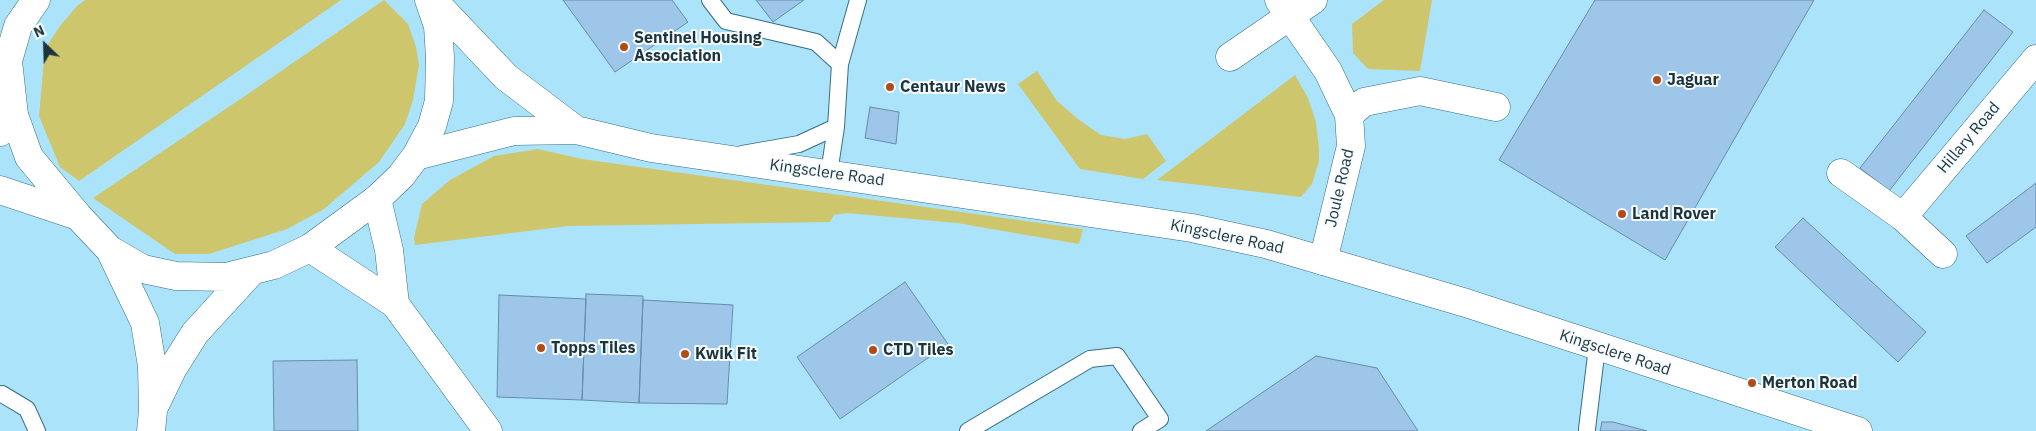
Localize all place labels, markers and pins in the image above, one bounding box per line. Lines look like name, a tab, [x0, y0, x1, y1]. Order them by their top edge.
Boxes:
place label: Sentinel Housing Association	[634, 28, 762, 66]
marker: Sentinel Housing Association	[618, 41, 630, 53]
place label: Jaguar	[1667, 70, 1719, 90]
marker: Jaguar	[1651, 74, 1663, 86]
place label: Centaur News	[900, 77, 1006, 97]
marker: Centaur News	[884, 81, 896, 93]
place label: Land Rover	[1632, 204, 1716, 224]
marker: Land Rover	[1616, 208, 1628, 220]
place label: Topps Tiles	[551, 338, 635, 358]
place label: CTD Tiles	[883, 340, 954, 360]
marker: Topps Tiles	[535, 342, 547, 354]
place label: Kwik Fit	[695, 344, 757, 364]
marker: CTD Tiles	[867, 344, 879, 356]
marker: Kwik Fit	[679, 348, 691, 360]
place label: Merton Road	[1762, 373, 1857, 393]
marker: Merton Road	[1746, 377, 1758, 389]

